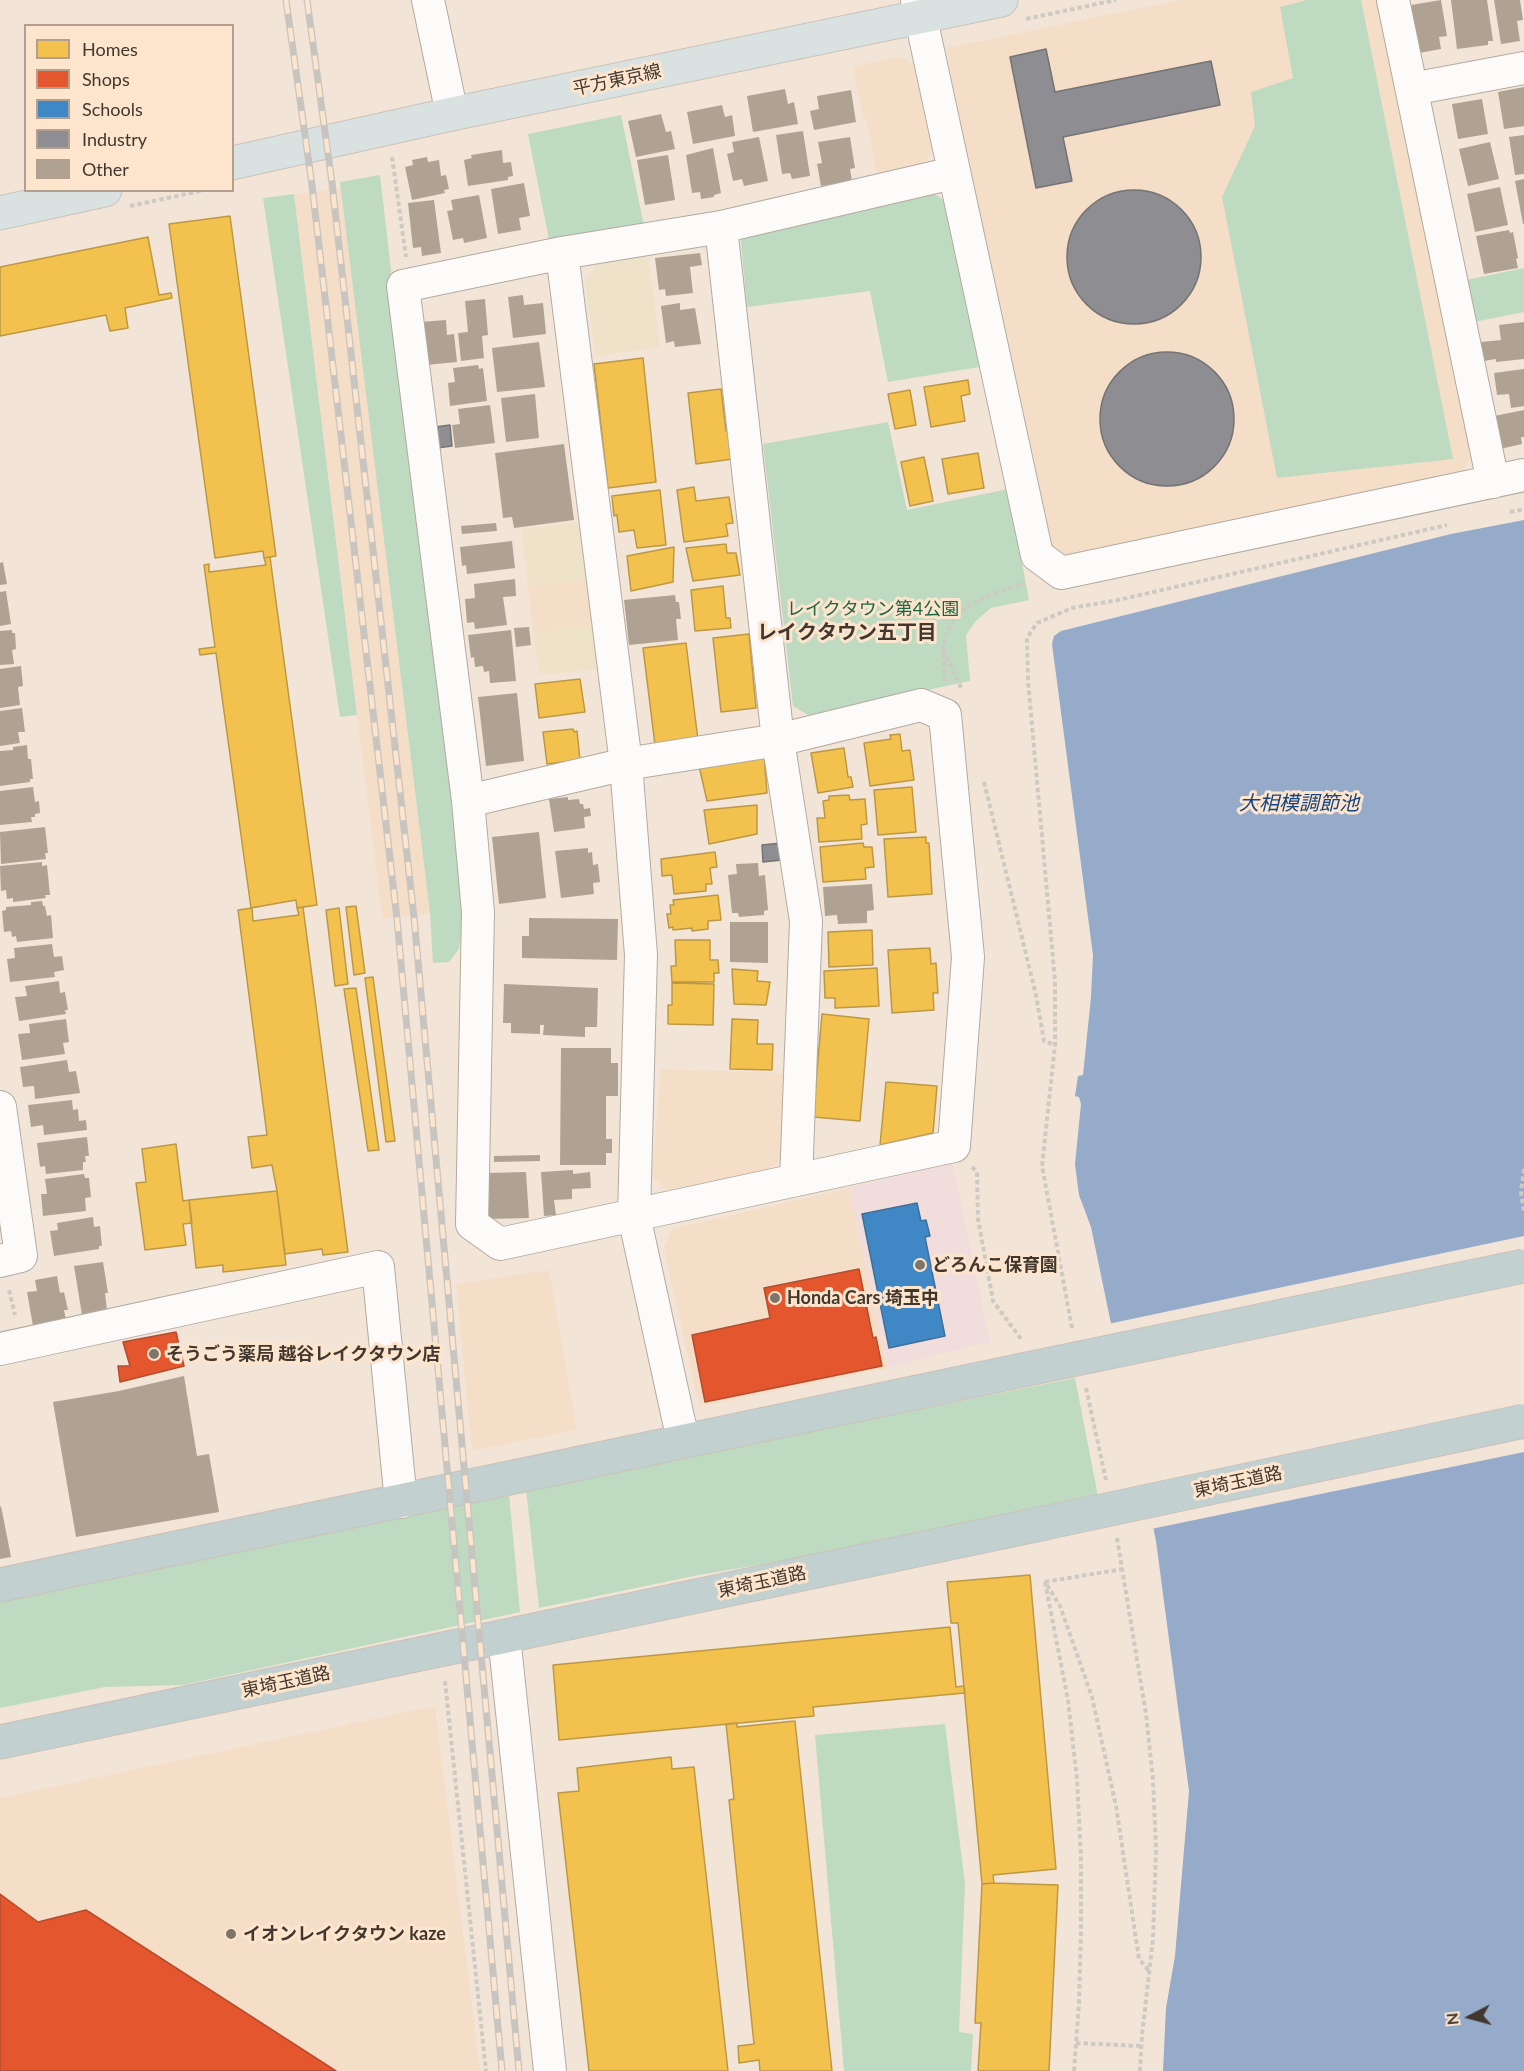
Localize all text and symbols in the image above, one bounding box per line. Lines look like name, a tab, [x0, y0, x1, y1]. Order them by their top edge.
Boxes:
legend	[24, 24, 234, 192]
text: Homes	[82, 38, 138, 60]
street label: 平方東京線	[571, 60, 663, 100]
text: Shops	[82, 68, 130, 90]
text: Schools	[82, 98, 143, 120]
text: Industry	[82, 128, 147, 150]
text: Other	[82, 158, 129, 180]
park label: レイクタウン第4公園	[787, 598, 959, 620]
district label: レイクタウン五丁目	[757, 621, 937, 645]
water label: 大相模調節池	[1239, 792, 1359, 816]
place label: どろんこ保育園	[932, 1254, 1058, 1276]
marker: どろんこ保育園	[913, 1258, 927, 1272]
place label: Honda Cars 埼玉中	[787, 1287, 939, 1309]
marker: Honda Cars 埼玉中	[768, 1291, 782, 1305]
place label: そうごう薬局 越谷レイクタウン店	[166, 1343, 440, 1365]
marker: そうごう薬局 越谷レイクタウン店	[147, 1347, 161, 1361]
street label: 東埼玉道路	[1192, 1462, 1284, 1502]
street label: 東埼玉道路	[716, 1562, 808, 1602]
street label: 東埼玉道路	[240, 1662, 332, 1702]
place label: イオンレイクタウン kaze	[243, 1923, 446, 1945]
marker: イオンレイクタウン kaze	[224, 1927, 238, 1941]
north arrow	[1440, 1987, 1500, 2047]
text: N	[1442, 2012, 1462, 2026]

